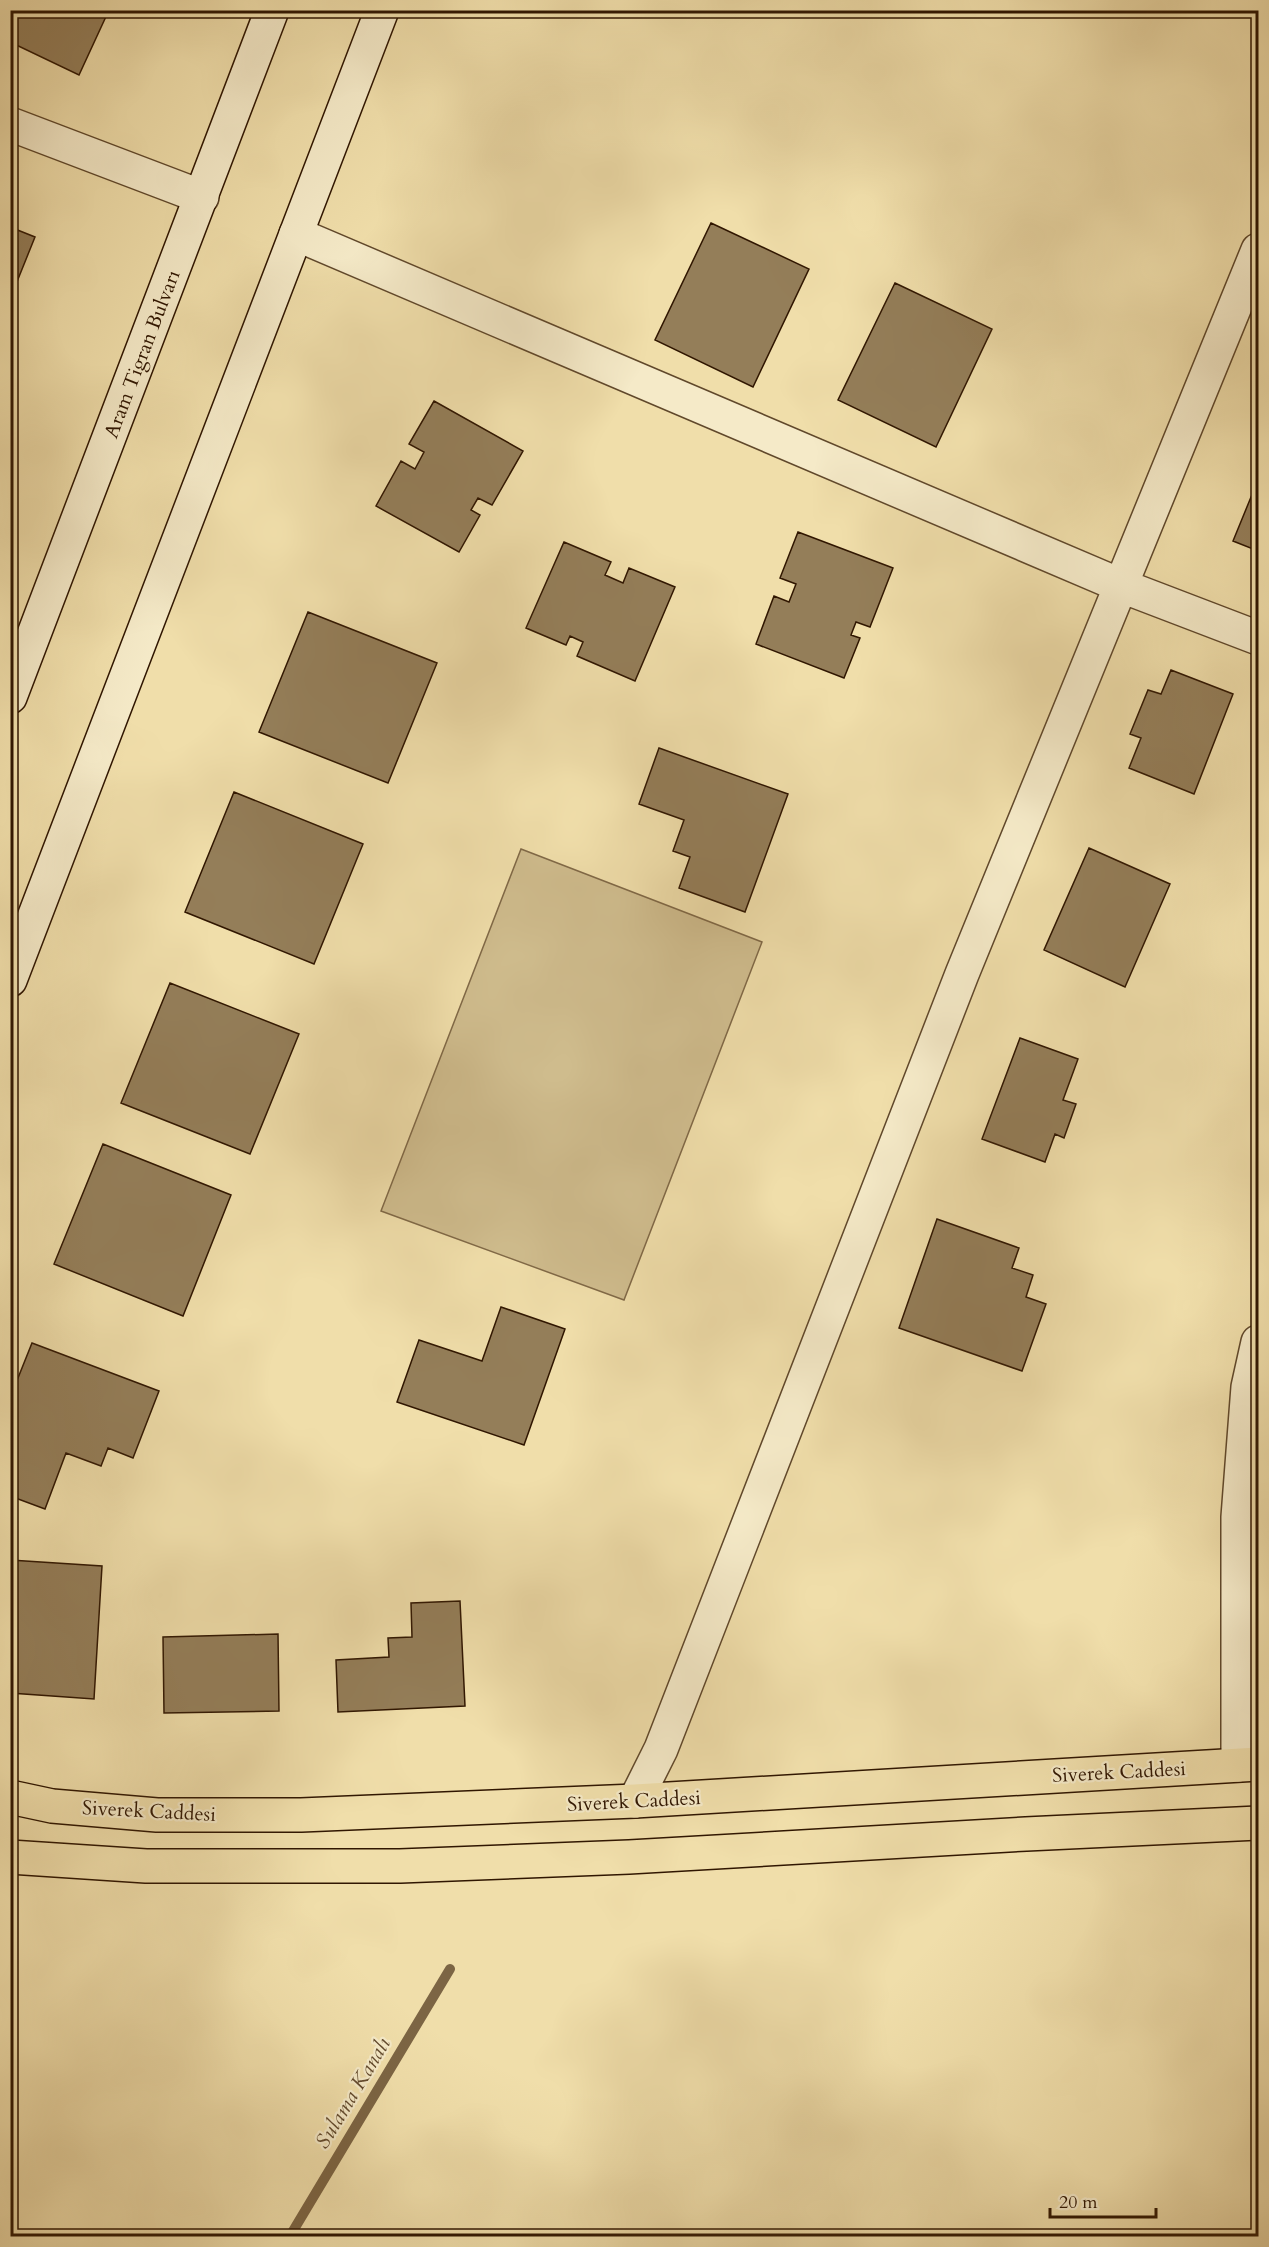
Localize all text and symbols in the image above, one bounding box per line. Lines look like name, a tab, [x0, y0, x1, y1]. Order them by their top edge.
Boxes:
street label: Aram Tigran Bulvarı	[98, 266, 187, 442]
street label: Siverek Caddesi	[1051, 1755, 1187, 1789]
street label: Siverek Caddesi	[566, 1784, 702, 1818]
street label: Siverek Caddesi	[81, 1794, 217, 1828]
water label: Sulama Kanalı	[308, 2032, 398, 2154]
scale bar	[1050, 2181, 1156, 2219]
text: 20 m	[1059, 2190, 1098, 2215]

